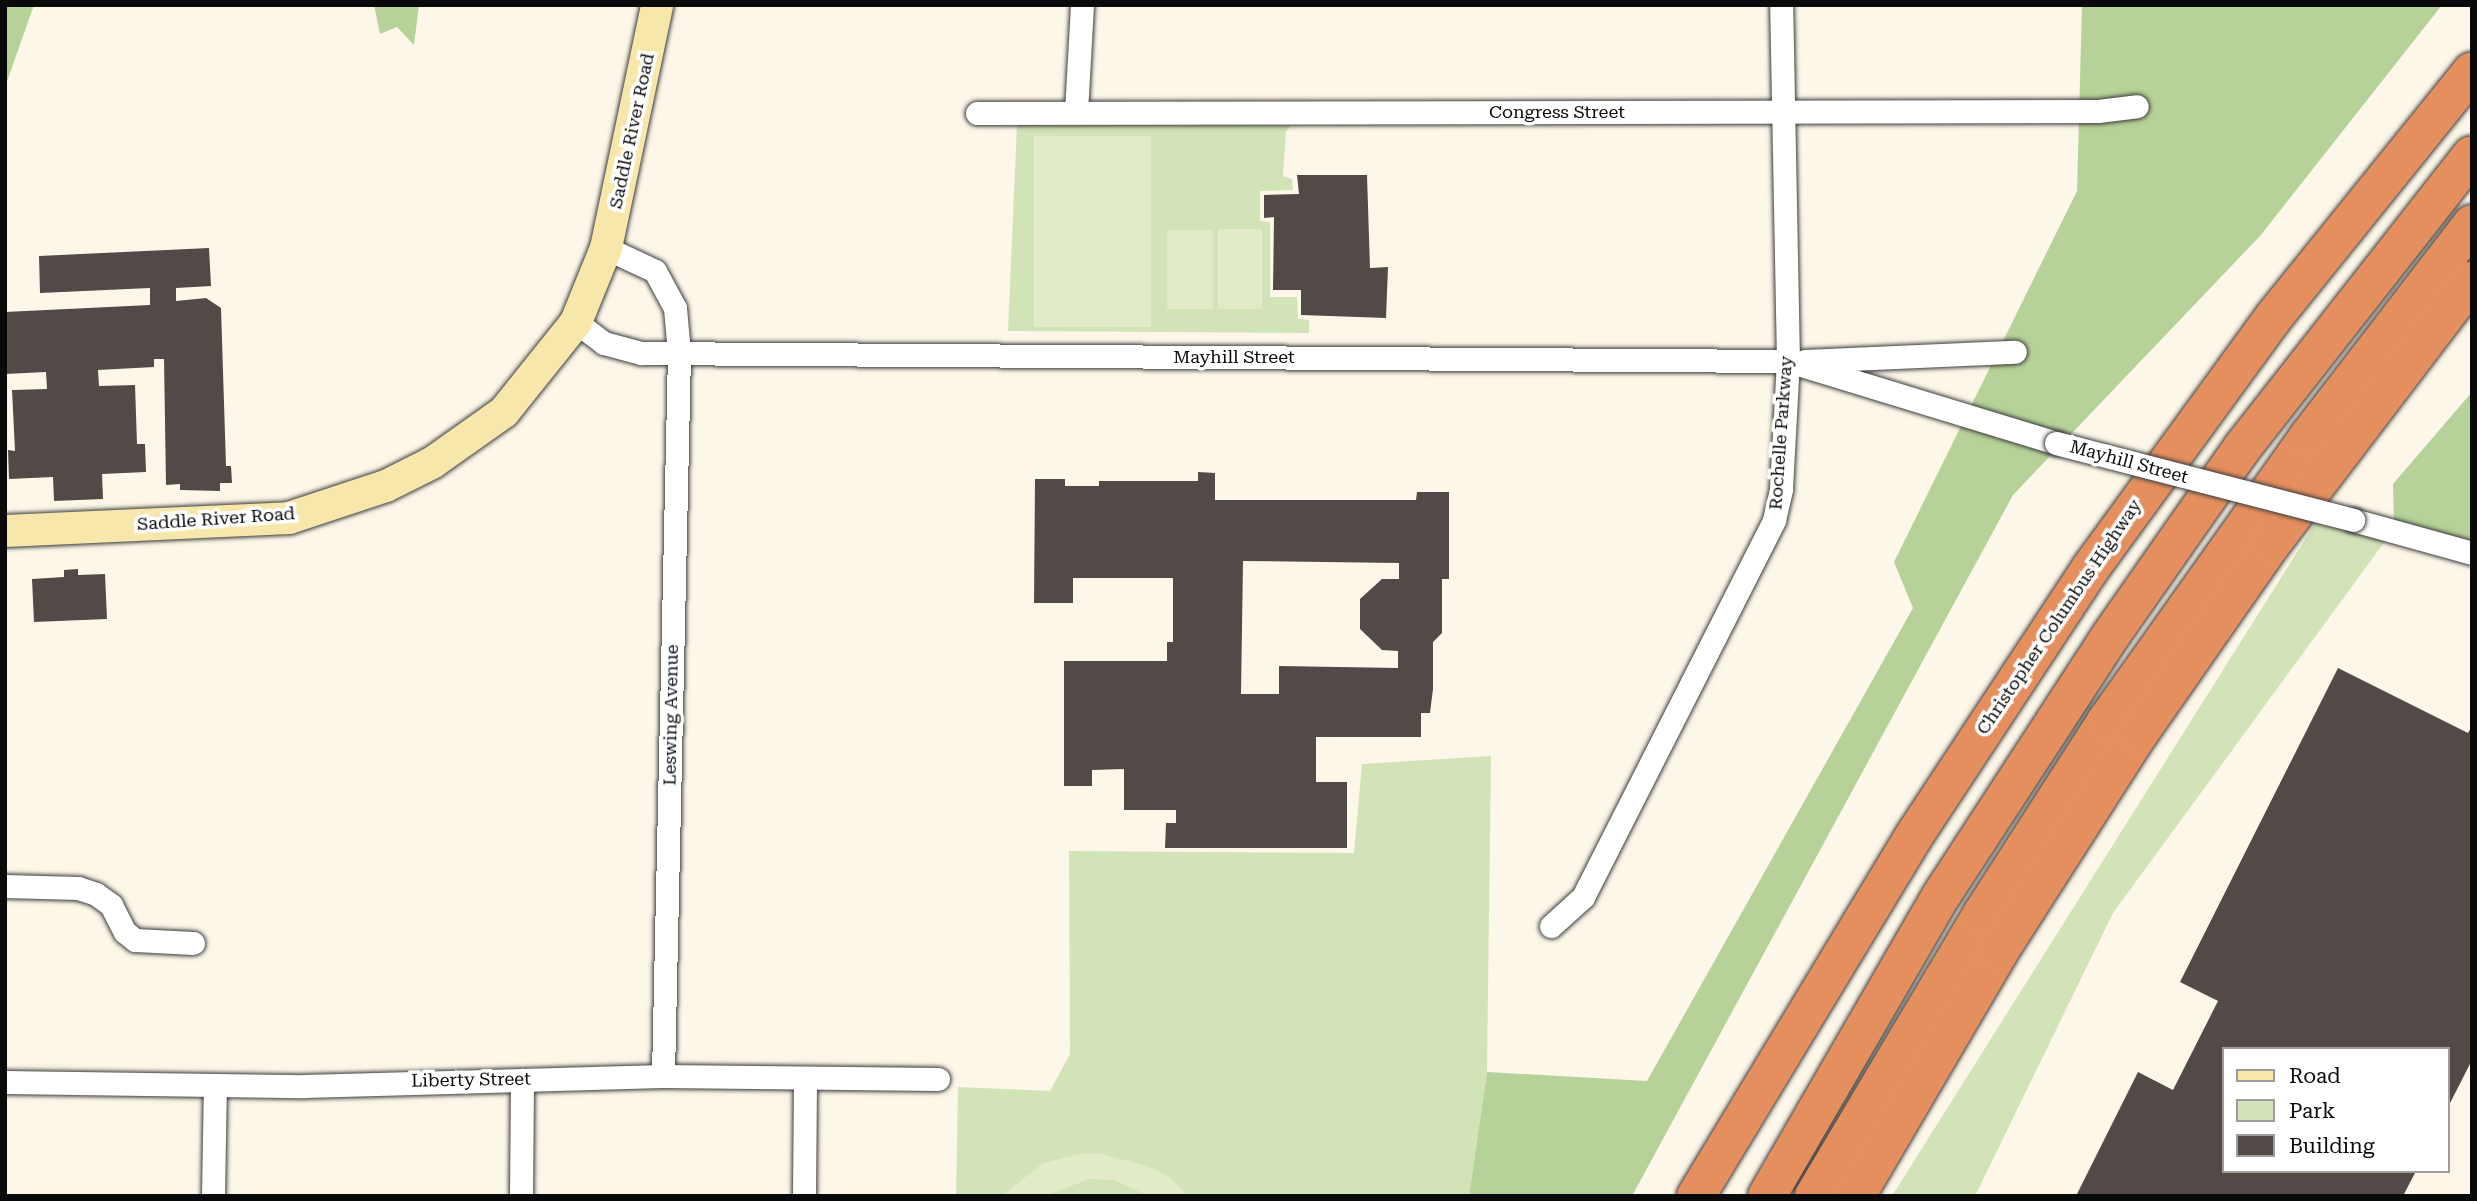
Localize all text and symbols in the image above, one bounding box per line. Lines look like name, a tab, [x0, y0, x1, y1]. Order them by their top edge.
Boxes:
street label: Saddle River Road	[605, 51, 659, 211]
street label: Congress Street	[1489, 101, 1625, 123]
street label: Mayhill Street	[1173, 346, 1295, 368]
street label: Rochelle Parkway	[1765, 355, 1797, 511]
street label: Mayhill Street	[2067, 436, 2191, 488]
street label: Christopher Columbus Highway	[1972, 495, 2146, 739]
street label: Saddle River Road	[136, 503, 296, 535]
street label: Leswing Avenue	[659, 644, 683, 786]
legend	[2222, 1047, 2449, 1173]
text: Road	[2289, 1064, 2341, 1088]
street label: Liberty Street	[411, 1068, 531, 1092]
text: Park	[2289, 1099, 2335, 1123]
text: Building	[2289, 1134, 2375, 1158]

